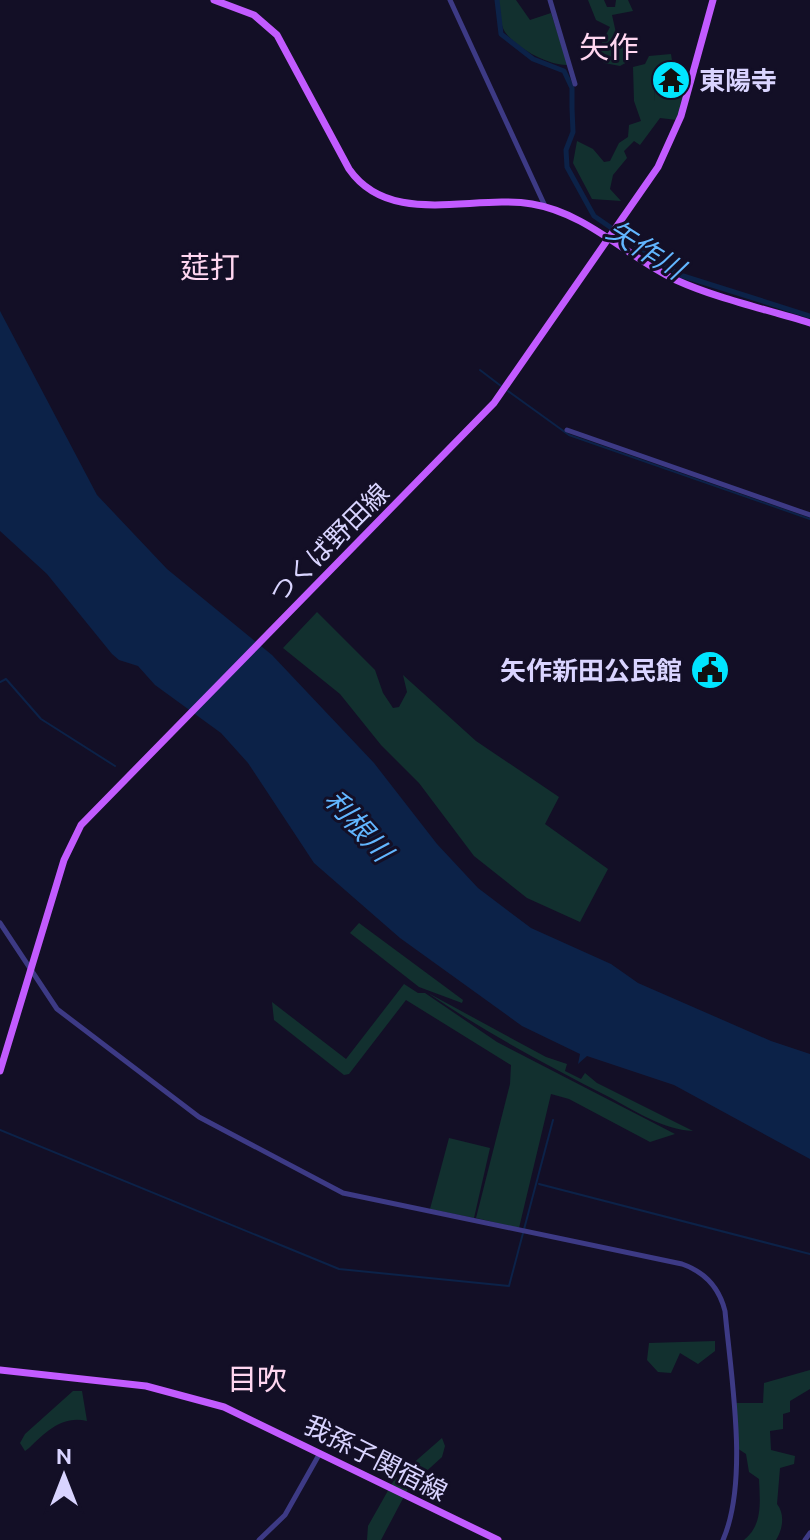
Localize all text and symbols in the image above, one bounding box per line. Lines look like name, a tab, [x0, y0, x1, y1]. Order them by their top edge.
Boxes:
district label: 矢作	[579, 30, 639, 64]
temple icon: 東陽寺	[650, 59, 692, 101]
place label: 東陽寺	[699, 66, 777, 95]
water label: 矢作川	[602, 214, 692, 286]
district label: 莚打	[180, 250, 240, 284]
street label: つくば野田線	[264, 478, 394, 608]
public building icon: 矢作新田公民館	[689, 649, 731, 691]
place label: 矢作新田公民館	[500, 656, 682, 685]
water label: 利根川	[319, 783, 401, 869]
district label: 目吹	[227, 1362, 287, 1396]
street label: 我孫子関宿線	[300, 1410, 452, 1506]
north arrow	[24, 1436, 104, 1516]
text: N	[56, 1443, 72, 1468]

